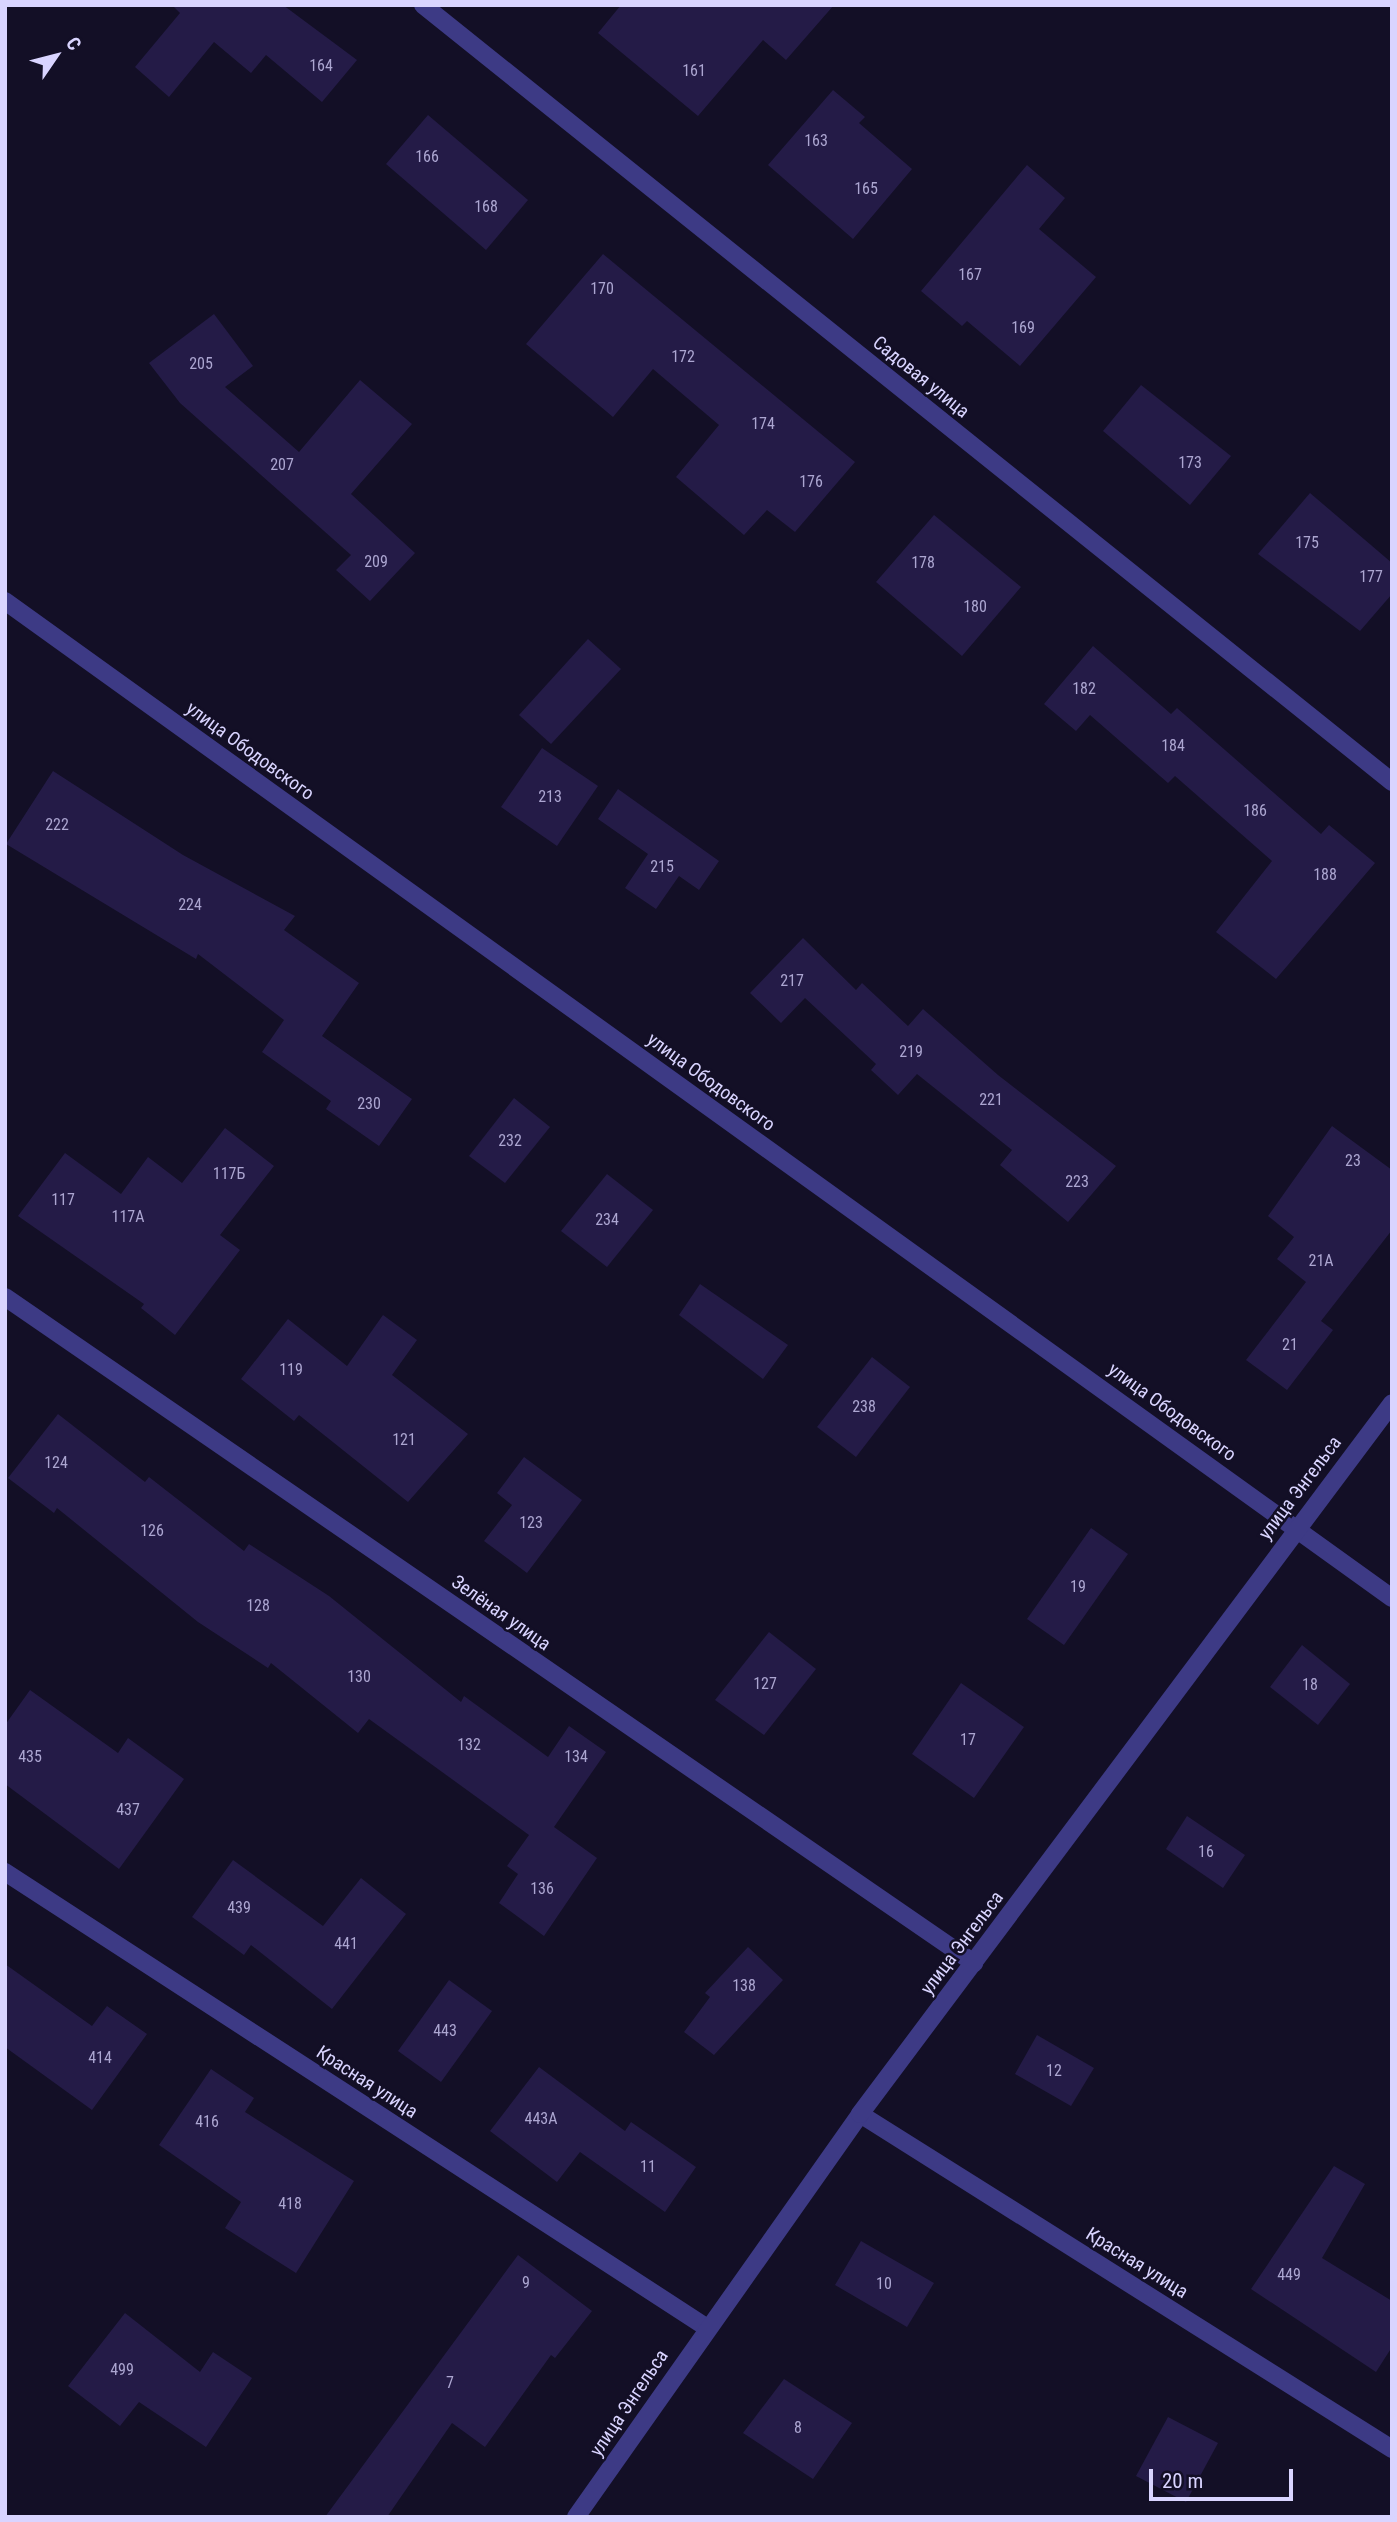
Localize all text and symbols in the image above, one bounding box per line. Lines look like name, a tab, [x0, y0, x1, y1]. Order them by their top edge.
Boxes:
north arrow	[21, 21, 91, 91]
text: С	[61, 33, 86, 55]
house number: 164	[309, 56, 333, 76]
house number: 161	[682, 61, 706, 81]
house number: 163	[804, 131, 828, 151]
house number: 166	[415, 147, 439, 167]
house number: 165	[854, 179, 878, 199]
house number: 168	[474, 197, 498, 217]
house number: 167	[958, 265, 982, 285]
house number: 170	[590, 279, 614, 299]
house number: 169	[1011, 318, 1035, 338]
street label: Садовая улица	[868, 331, 974, 423]
house number: 172	[671, 347, 695, 367]
house number: 205	[189, 354, 213, 374]
house number: 174	[751, 414, 775, 434]
house number: 173	[1178, 453, 1202, 473]
house number: 207	[270, 455, 294, 475]
house number: 176	[799, 472, 823, 492]
house number: 175	[1295, 533, 1319, 553]
house number: 209	[364, 552, 388, 572]
house number: 178	[911, 553, 935, 573]
house number: 177	[1359, 567, 1383, 587]
house number: 180	[963, 597, 987, 617]
house number: 182	[1072, 679, 1096, 699]
street label: улица Ободовского	[181, 697, 319, 805]
house number: 184	[1161, 736, 1185, 756]
house number: 213	[538, 787, 562, 807]
house number: 186	[1243, 801, 1267, 821]
house number: 222	[45, 815, 69, 835]
house number: 215	[650, 857, 674, 877]
house number: 188	[1313, 865, 1337, 885]
house number: 224	[178, 895, 202, 915]
house number: 217	[780, 971, 804, 991]
street label: улица Ободовского	[642, 1028, 780, 1136]
house number: 219	[899, 1042, 923, 1062]
house number: 221	[979, 1090, 1003, 1110]
house number: 230	[357, 1094, 381, 1114]
house number: 232	[498, 1131, 522, 1151]
house number: 23	[1345, 1151, 1361, 1171]
house number: 117Б	[213, 1164, 245, 1184]
house number: 223	[1065, 1172, 1089, 1192]
house number: 117	[51, 1190, 75, 1210]
house number: 117А	[112, 1207, 144, 1227]
house number: 234	[595, 1210, 619, 1230]
house number: 21А	[1308, 1251, 1334, 1271]
house number: 21	[1282, 1335, 1298, 1355]
street label: улица Ободовского	[1103, 1358, 1241, 1466]
house number: 119	[279, 1360, 303, 1380]
house number: 238	[852, 1397, 876, 1417]
house number: 121	[392, 1430, 416, 1450]
street label: улица Энгельса	[1254, 1432, 1346, 1544]
house number: 124	[44, 1453, 68, 1473]
house number: 123	[519, 1513, 543, 1533]
house number: 126	[140, 1521, 164, 1541]
street label: Зелёная улица	[447, 1571, 555, 1655]
house number: 19	[1070, 1577, 1086, 1597]
house number: 128	[246, 1596, 270, 1616]
house number: 130	[347, 1667, 371, 1687]
house number: 127	[753, 1674, 777, 1694]
house number: 18	[1302, 1675, 1318, 1695]
house number: 17	[960, 1730, 976, 1750]
house number: 132	[457, 1735, 481, 1755]
house number: 435	[18, 1747, 42, 1767]
house number: 134	[564, 1747, 588, 1767]
house number: 437	[116, 1800, 140, 1820]
house number: 16	[1198, 1842, 1214, 1862]
house number: 136	[530, 1879, 554, 1899]
street label: улица Энгельса	[916, 1887, 1008, 1999]
house number: 439	[227, 1898, 251, 1918]
house number: 441	[334, 1934, 358, 1954]
house number: 138	[732, 1976, 756, 1996]
house number: 443	[433, 2021, 457, 2041]
street label: Красная улица	[312, 2041, 422, 2123]
house number: 414	[88, 2048, 112, 2068]
house number: 12	[1046, 2061, 1062, 2081]
house number: 443А	[525, 2109, 557, 2129]
house number: 416	[195, 2112, 219, 2132]
house number: 11	[640, 2157, 656, 2177]
house number: 418	[278, 2194, 302, 2214]
street label: Красная улица	[1082, 2223, 1192, 2303]
house number: 449	[1277, 2265, 1301, 2285]
house number: 9	[522, 2273, 530, 2293]
house number: 10	[876, 2274, 892, 2294]
street label: улица Энгельса	[585, 2345, 673, 2461]
house number: 499	[110, 2360, 134, 2380]
house number: 7	[446, 2373, 454, 2393]
house number: 8	[794, 2418, 802, 2438]
scale bar	[1152, 2456, 1296, 2500]
text: 20 m	[1162, 2469, 1203, 2493]

